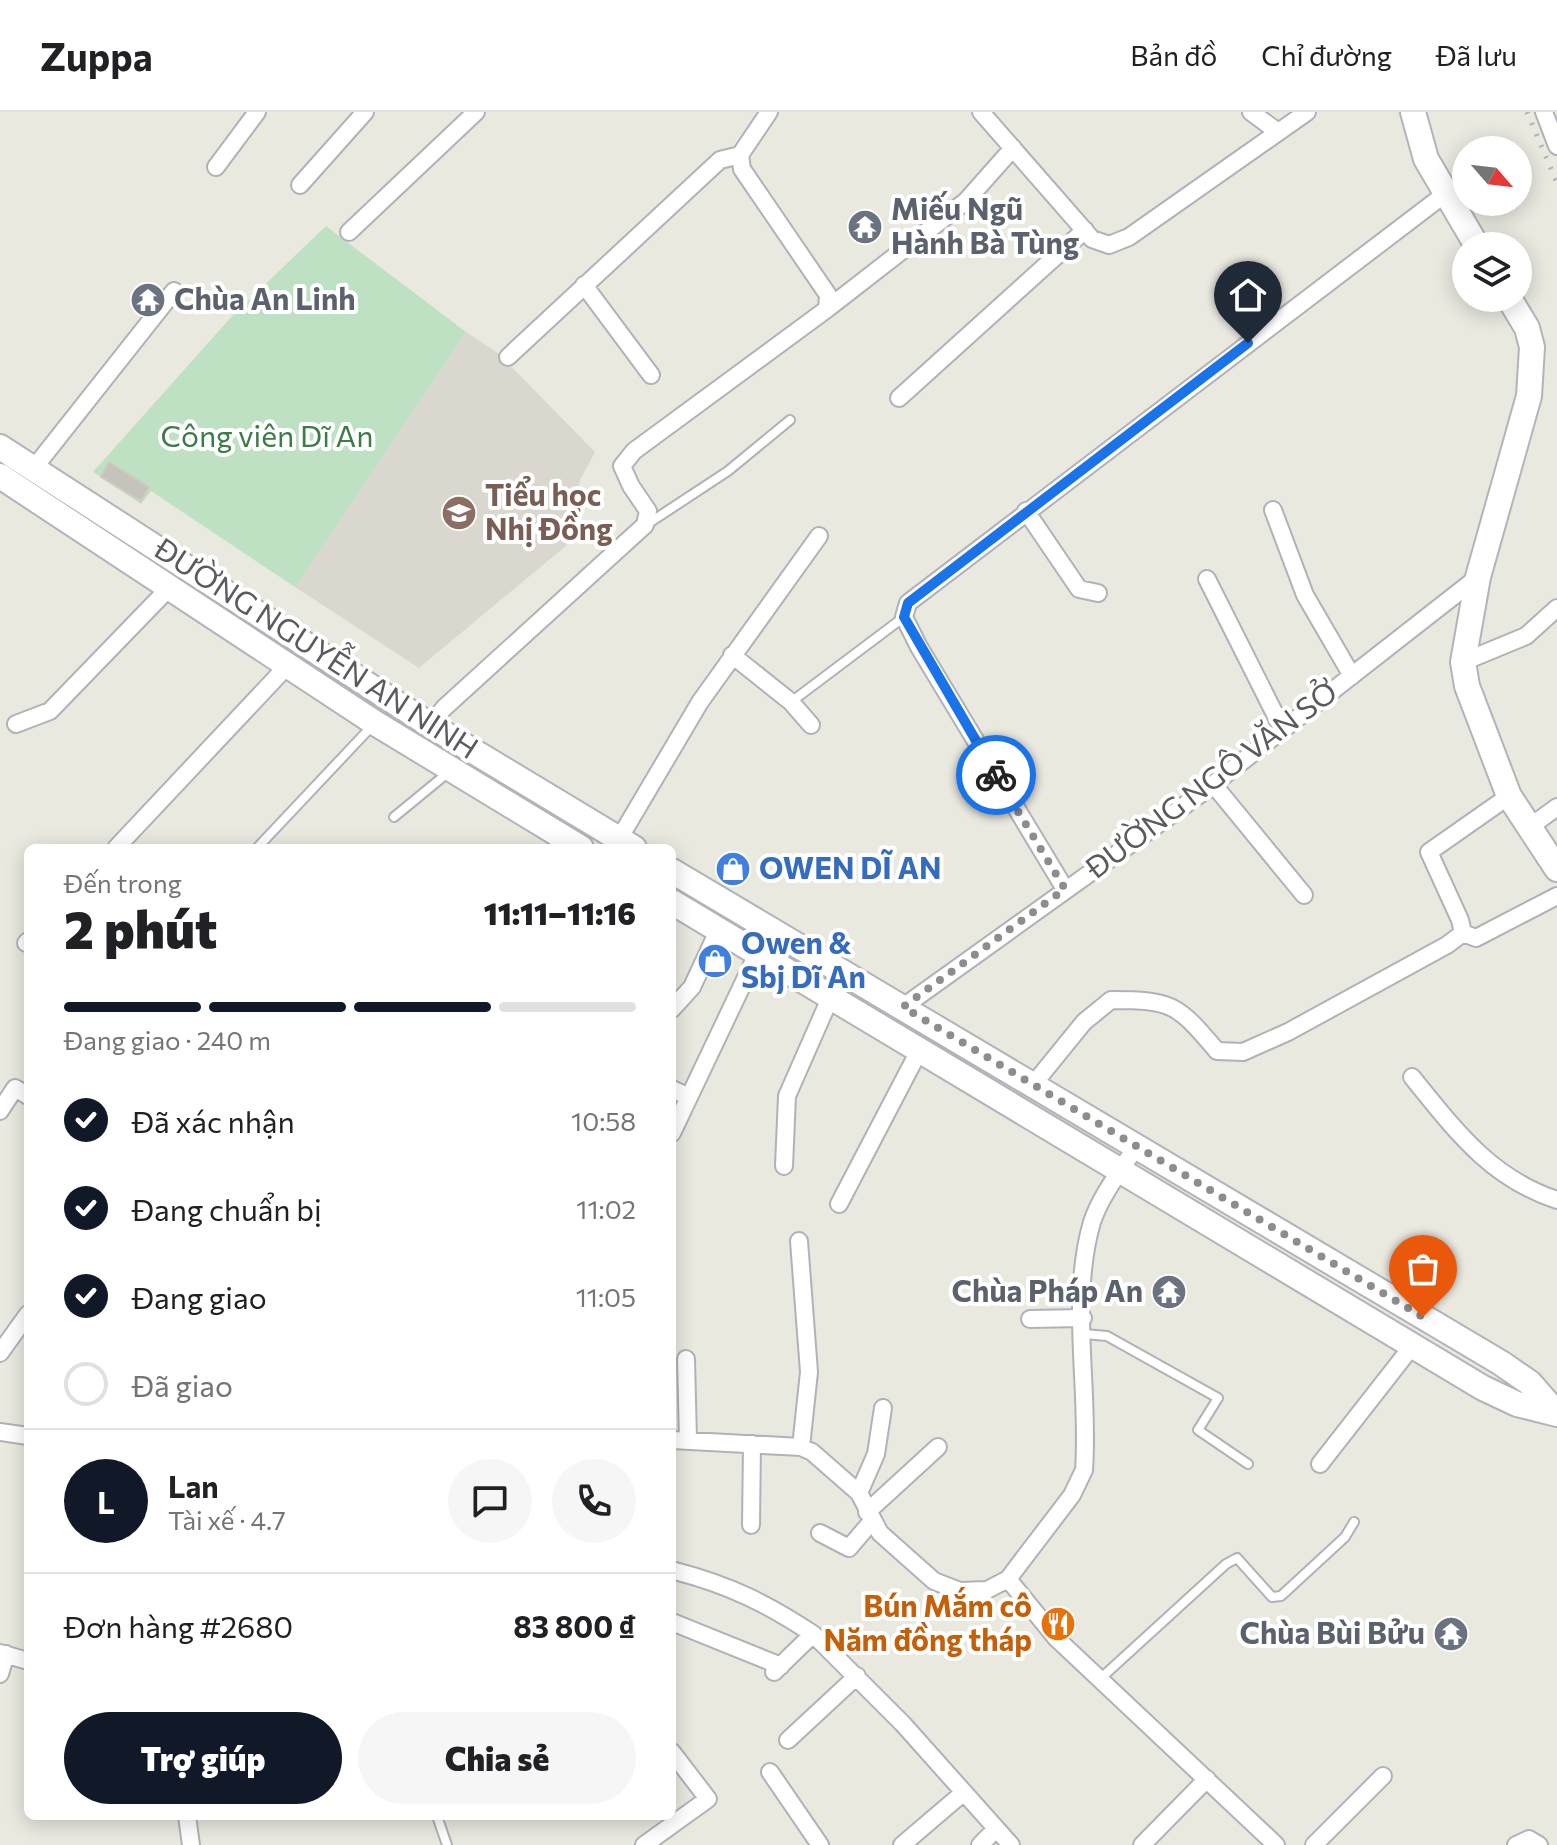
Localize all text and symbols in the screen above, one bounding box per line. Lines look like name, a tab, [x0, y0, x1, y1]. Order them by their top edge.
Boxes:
text: Zuppa	[40, 32, 153, 79]
text: Bản đồ	[1130, 38, 1217, 72]
text: Chỉ đường	[1261, 38, 1392, 72]
text: Đã lưu	[1436, 38, 1517, 72]
north arrow	[1452, 136, 1532, 216]
map controls	[1452, 136, 1532, 312]
place label: Miếu Ngũ Hành Bà Tùng	[891, 189, 1079, 260]
temple icon: Miếu Ngũ Hành Bà Tùng	[846, 208, 884, 246]
button: layers	[1452, 232, 1532, 312]
pin	[1214, 261, 1282, 343]
icon: home	[1226, 273, 1270, 317]
place label: Chùa An Linh	[174, 279, 356, 316]
temple icon: Chùa An Linh	[129, 281, 167, 319]
park label: Công viên Dĩ An	[161, 416, 373, 453]
place label: Tiểu học Nhị Đồng	[485, 475, 613, 548]
school or university icon: Tiểu học Nhị Đồng	[440, 494, 478, 532]
street label: ĐƯỜNG NGUYỄN AN NINH	[148, 525, 488, 765]
street label: ĐƯỜNG NGÔ VĂN SỞ	[1076, 671, 1344, 885]
courier	[956, 735, 1036, 815]
icon: bike	[974, 753, 1018, 797]
place label: OWEN DĨ AN	[759, 848, 942, 885]
shop icon: OWEN DĨ AN	[714, 850, 752, 888]
text: Đến trong	[64, 867, 182, 898]
text: 11:11–11:16	[484, 894, 636, 931]
text: 2 phút	[64, 896, 217, 960]
place label: Owen & Sbj Dĩ An	[741, 923, 866, 994]
shop icon: Owen & Sbj Dĩ An	[696, 942, 734, 980]
text: Đang giao · 240 m	[64, 1024, 271, 1055]
icon: check	[64, 1098, 108, 1142]
text: Đã xác nhận	[132, 1102, 295, 1139]
text: 10:58	[571, 1105, 636, 1136]
icon: check	[64, 1186, 108, 1230]
text: Đang chuẩn bị	[132, 1190, 322, 1227]
text: 11:02	[576, 1193, 636, 1224]
pin	[1389, 1235, 1457, 1317]
icon: bag	[1401, 1247, 1445, 1291]
place label: Chùa Pháp An	[952, 1271, 1143, 1308]
temple icon: Chùa Pháp An	[1150, 1273, 1188, 1311]
icon: check	[64, 1274, 108, 1318]
text: Đang giao	[132, 1278, 267, 1315]
text: 11:05	[576, 1281, 636, 1312]
text: Đã giao	[132, 1366, 233, 1403]
button: chat	[448, 1459, 532, 1543]
button: phone	[552, 1459, 636, 1543]
text: Lan	[168, 1467, 219, 1504]
text: L	[97, 1483, 115, 1520]
text: Tài xế · 4.7	[168, 1504, 286, 1535]
place label: Bún Mắm cô Năm đồng tháp	[823, 1586, 1032, 1657]
restaurant icon: Bún Mắm cô Năm đồng tháp	[1039, 1605, 1077, 1643]
text: Đơn hàng #2680	[64, 1607, 293, 1644]
text: 83 800 ₫	[513, 1607, 636, 1644]
place label: Chùa Bùi Bửu	[1239, 1613, 1425, 1650]
temple icon: Chùa Bùi Bửu	[1432, 1615, 1470, 1653]
button: Trợ giúp	[64, 1712, 342, 1804]
button: Chia sẻ	[358, 1712, 636, 1804]

